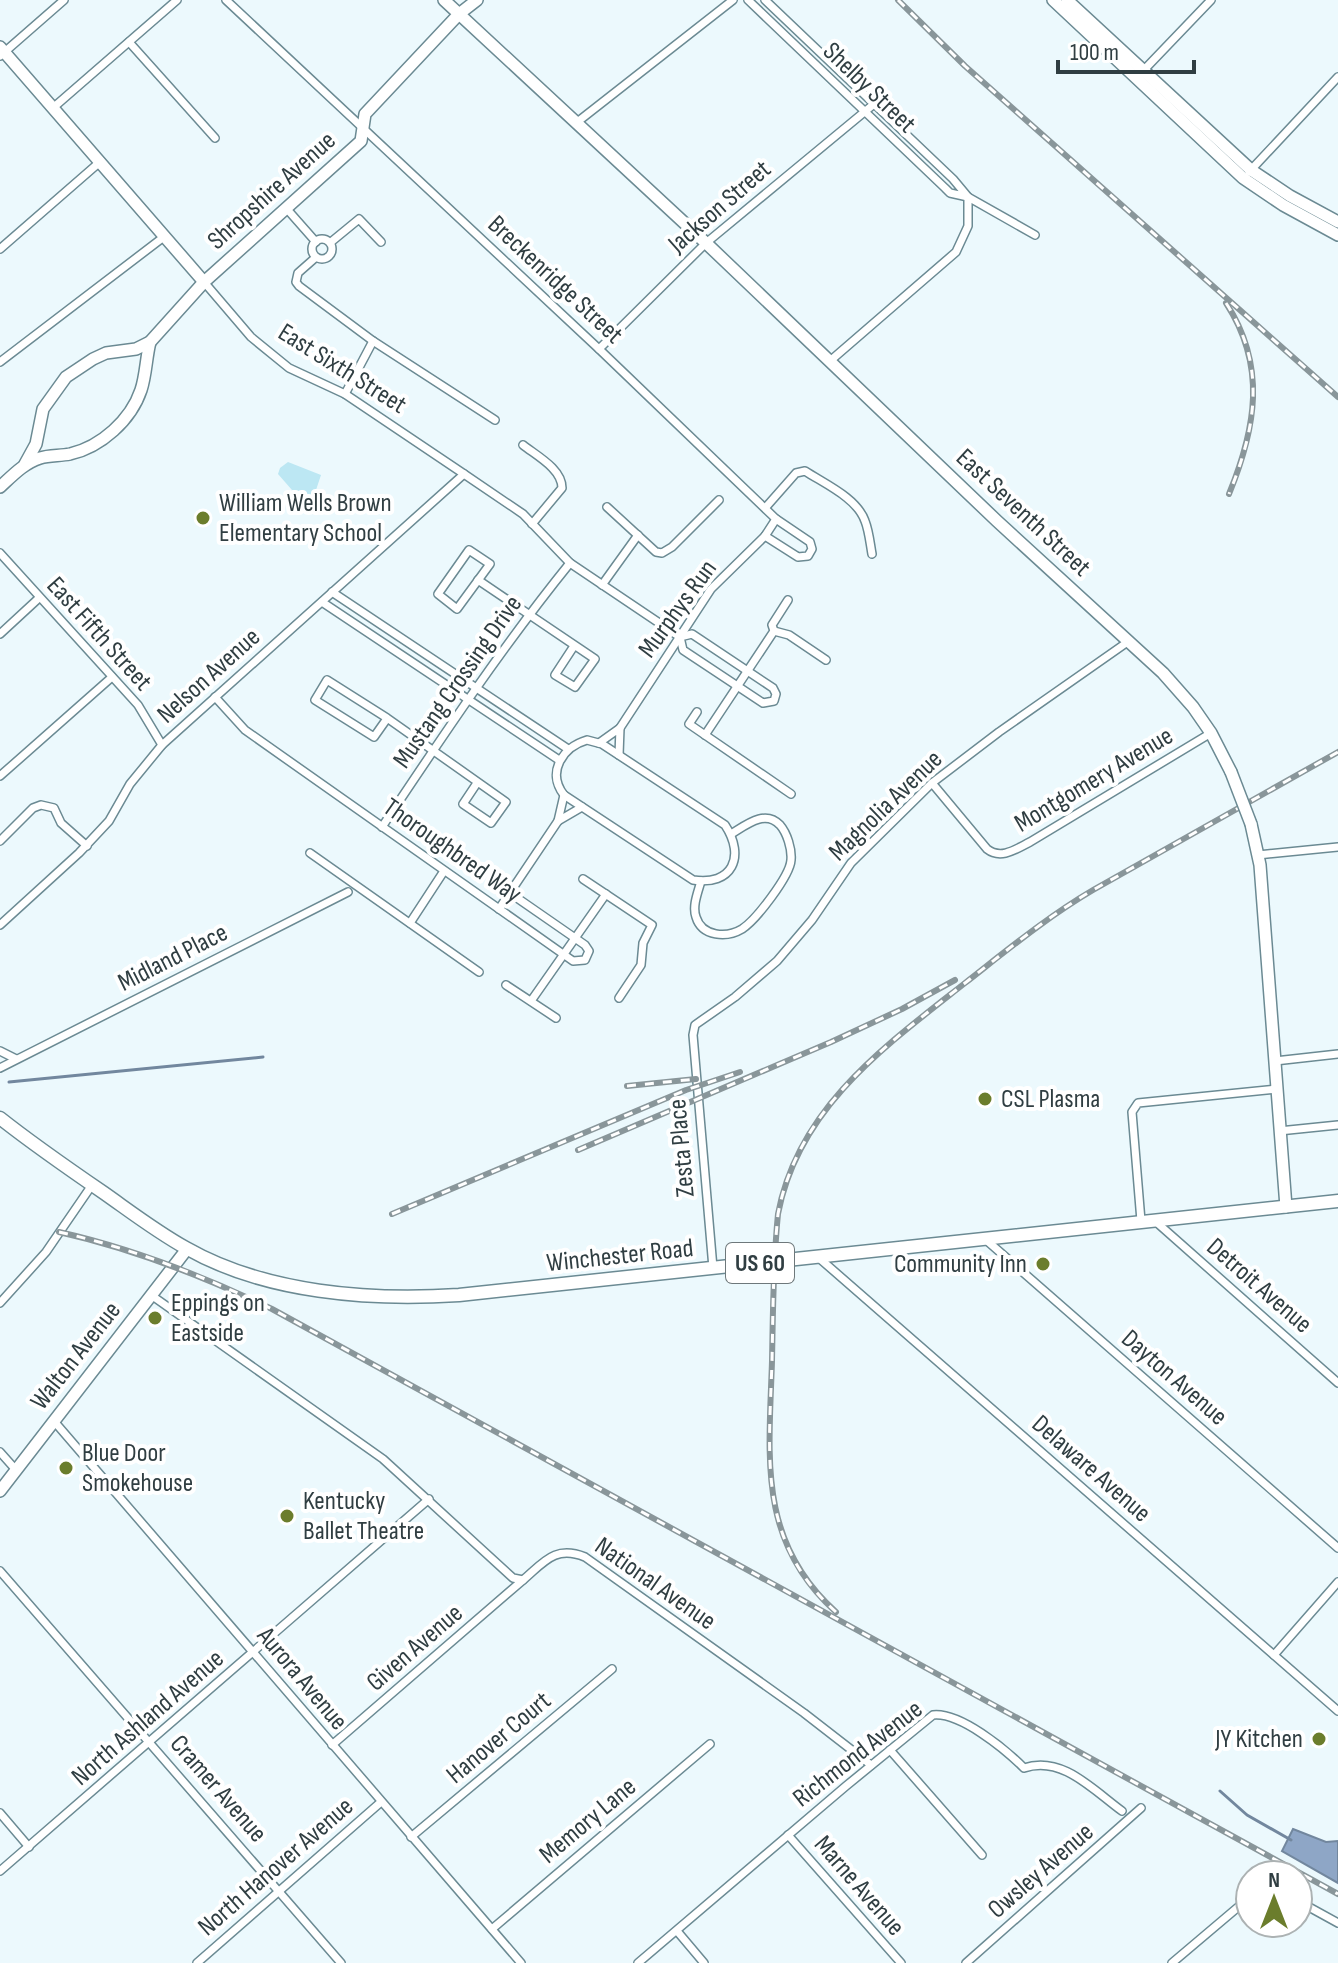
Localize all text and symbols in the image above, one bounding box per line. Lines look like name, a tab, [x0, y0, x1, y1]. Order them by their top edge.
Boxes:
scale bar	[1058, 24, 1194, 74]
street label: Shelby Street	[816, 36, 922, 140]
text: 100 m	[1070, 38, 1119, 67]
street label: Shropshire Avenue	[202, 125, 342, 257]
street label: Jackson Street	[662, 154, 778, 261]
street label: Breckenridge Street	[481, 210, 629, 351]
street label: East Sixth Street	[272, 317, 412, 421]
street label: East Seventh Street	[949, 443, 1097, 583]
place label: William Wells Brown Elementary School	[219, 488, 392, 549]
marker: William Wells Brown Elementary School	[194, 509, 212, 527]
street label: Murphys Run	[632, 554, 724, 664]
street label: East Fifth Street	[40, 571, 158, 697]
street label: Mustang Crossing Drive	[387, 590, 529, 774]
street label: Nelson Avenue	[151, 622, 267, 730]
street label: Montgomery Avenue	[1009, 721, 1179, 839]
street label: Magnolia Avenue	[823, 744, 949, 868]
street label: Thoroughbred Way	[377, 792, 527, 910]
street label: Midland Place	[113, 917, 233, 999]
place label: CSL Plasma	[1001, 1084, 1100, 1115]
marker: CSL Plasma	[976, 1090, 994, 1108]
street label: Zesta Place	[662, 1098, 702, 1198]
street label: Detroit Avenue	[1200, 1232, 1318, 1340]
street label: Winchester Road	[545, 1233, 695, 1279]
road number: US 60	[726, 1243, 794, 1283]
place label: Community Inn	[894, 1249, 1027, 1280]
marker: Community Inn	[1034, 1255, 1052, 1273]
place label: Eppings on Eastside	[171, 1288, 265, 1349]
street label: Walton Avenue	[24, 1296, 128, 1416]
marker: Eppings on Eastside	[146, 1309, 164, 1327]
street label: Dayton Avenue	[1115, 1324, 1233, 1432]
street label: Delaware Avenue	[1025, 1409, 1157, 1529]
place label: Blue Door Smokehouse	[82, 1438, 193, 1499]
marker: Blue Door Smokehouse	[57, 1459, 75, 1477]
place label: Kentucky Ballet Theatre	[303, 1486, 424, 1547]
marker: Kentucky Ballet Theatre	[278, 1507, 296, 1525]
street label: National Avenue	[589, 1531, 721, 1637]
street label: Given Avenue	[361, 1598, 469, 1698]
street label: Aurora Avenue	[249, 1621, 354, 1737]
street label: North Ashland Avenue	[66, 1644, 230, 1792]
street label: Hanover Court	[441, 1685, 557, 1791]
street label: Richmond Avenue	[787, 1694, 929, 1814]
place label: JY Kitchen	[1214, 1724, 1303, 1755]
street label: Cramer Avenue	[163, 1729, 273, 1849]
marker: JY Kitchen	[1310, 1730, 1328, 1748]
street label: Memory Lane	[533, 1772, 643, 1870]
street label: North Hanover Avenue	[192, 1791, 360, 1943]
street label: Owsley Avenue	[982, 1817, 1100, 1925]
street label: Marne Avenue	[807, 1830, 911, 1942]
north arrow	[1234, 1859, 1314, 1939]
text: N	[1268, 1867, 1280, 1894]

